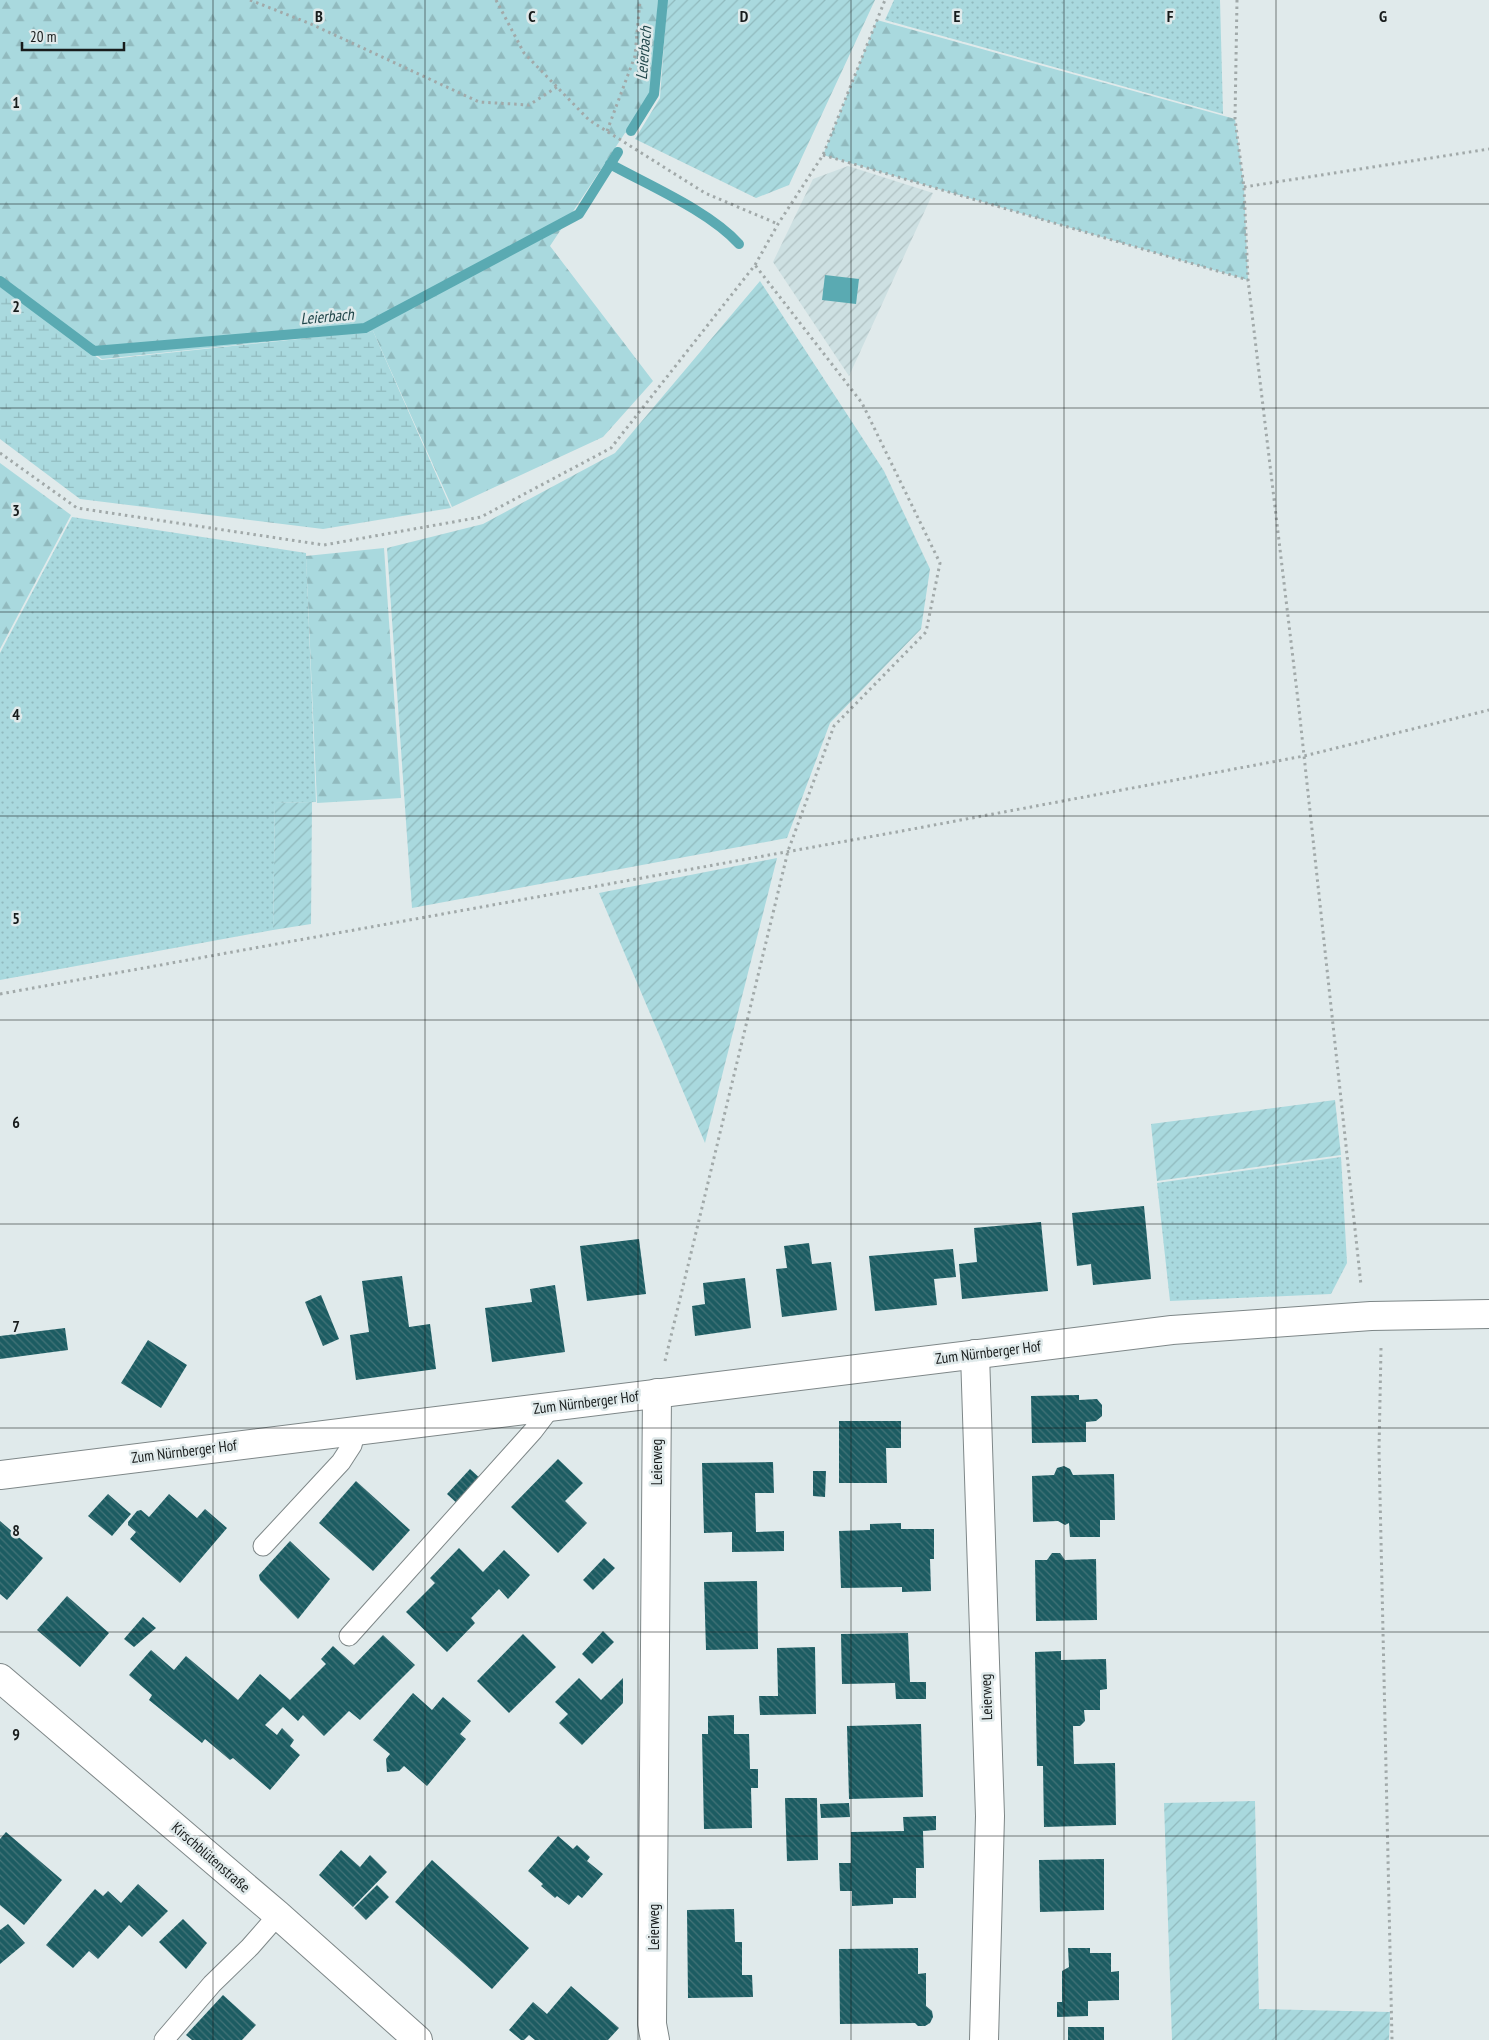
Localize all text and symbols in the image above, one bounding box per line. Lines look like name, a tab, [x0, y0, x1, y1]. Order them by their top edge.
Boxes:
text: B	[315, 6, 323, 26]
text: C	[528, 6, 536, 26]
text: D	[740, 6, 749, 26]
text: E	[954, 6, 961, 26]
text: F	[1167, 6, 1174, 26]
text: G	[1379, 6, 1387, 26]
scale bar	[22, 20, 125, 52]
water label: Leierbach	[631, 25, 655, 80]
text: 20 m	[30, 27, 56, 46]
text: 1	[12, 92, 20, 112]
text: 2	[12, 296, 20, 316]
water label: Leierbach	[300, 304, 355, 328]
text: 3	[12, 500, 20, 520]
text: 4	[12, 704, 20, 724]
text: 5	[12, 908, 20, 928]
text: 6	[12, 1112, 20, 1132]
text: 7	[12, 1316, 20, 1336]
street label: Zum Nürnberger Hof	[934, 1336, 1043, 1368]
street label: Zum Nürnberger Hof	[532, 1386, 641, 1418]
street label: Zum Nürnberger Hof	[130, 1435, 239, 1467]
street label: Leierweg	[647, 1439, 666, 1485]
text: 8	[12, 1520, 20, 1540]
street label: Leierweg	[976, 1673, 996, 1721]
text: 9	[12, 1724, 20, 1744]
street label: Kirschblütenstraße	[168, 1818, 254, 1896]
street label: Leierweg	[644, 1904, 663, 1950]

